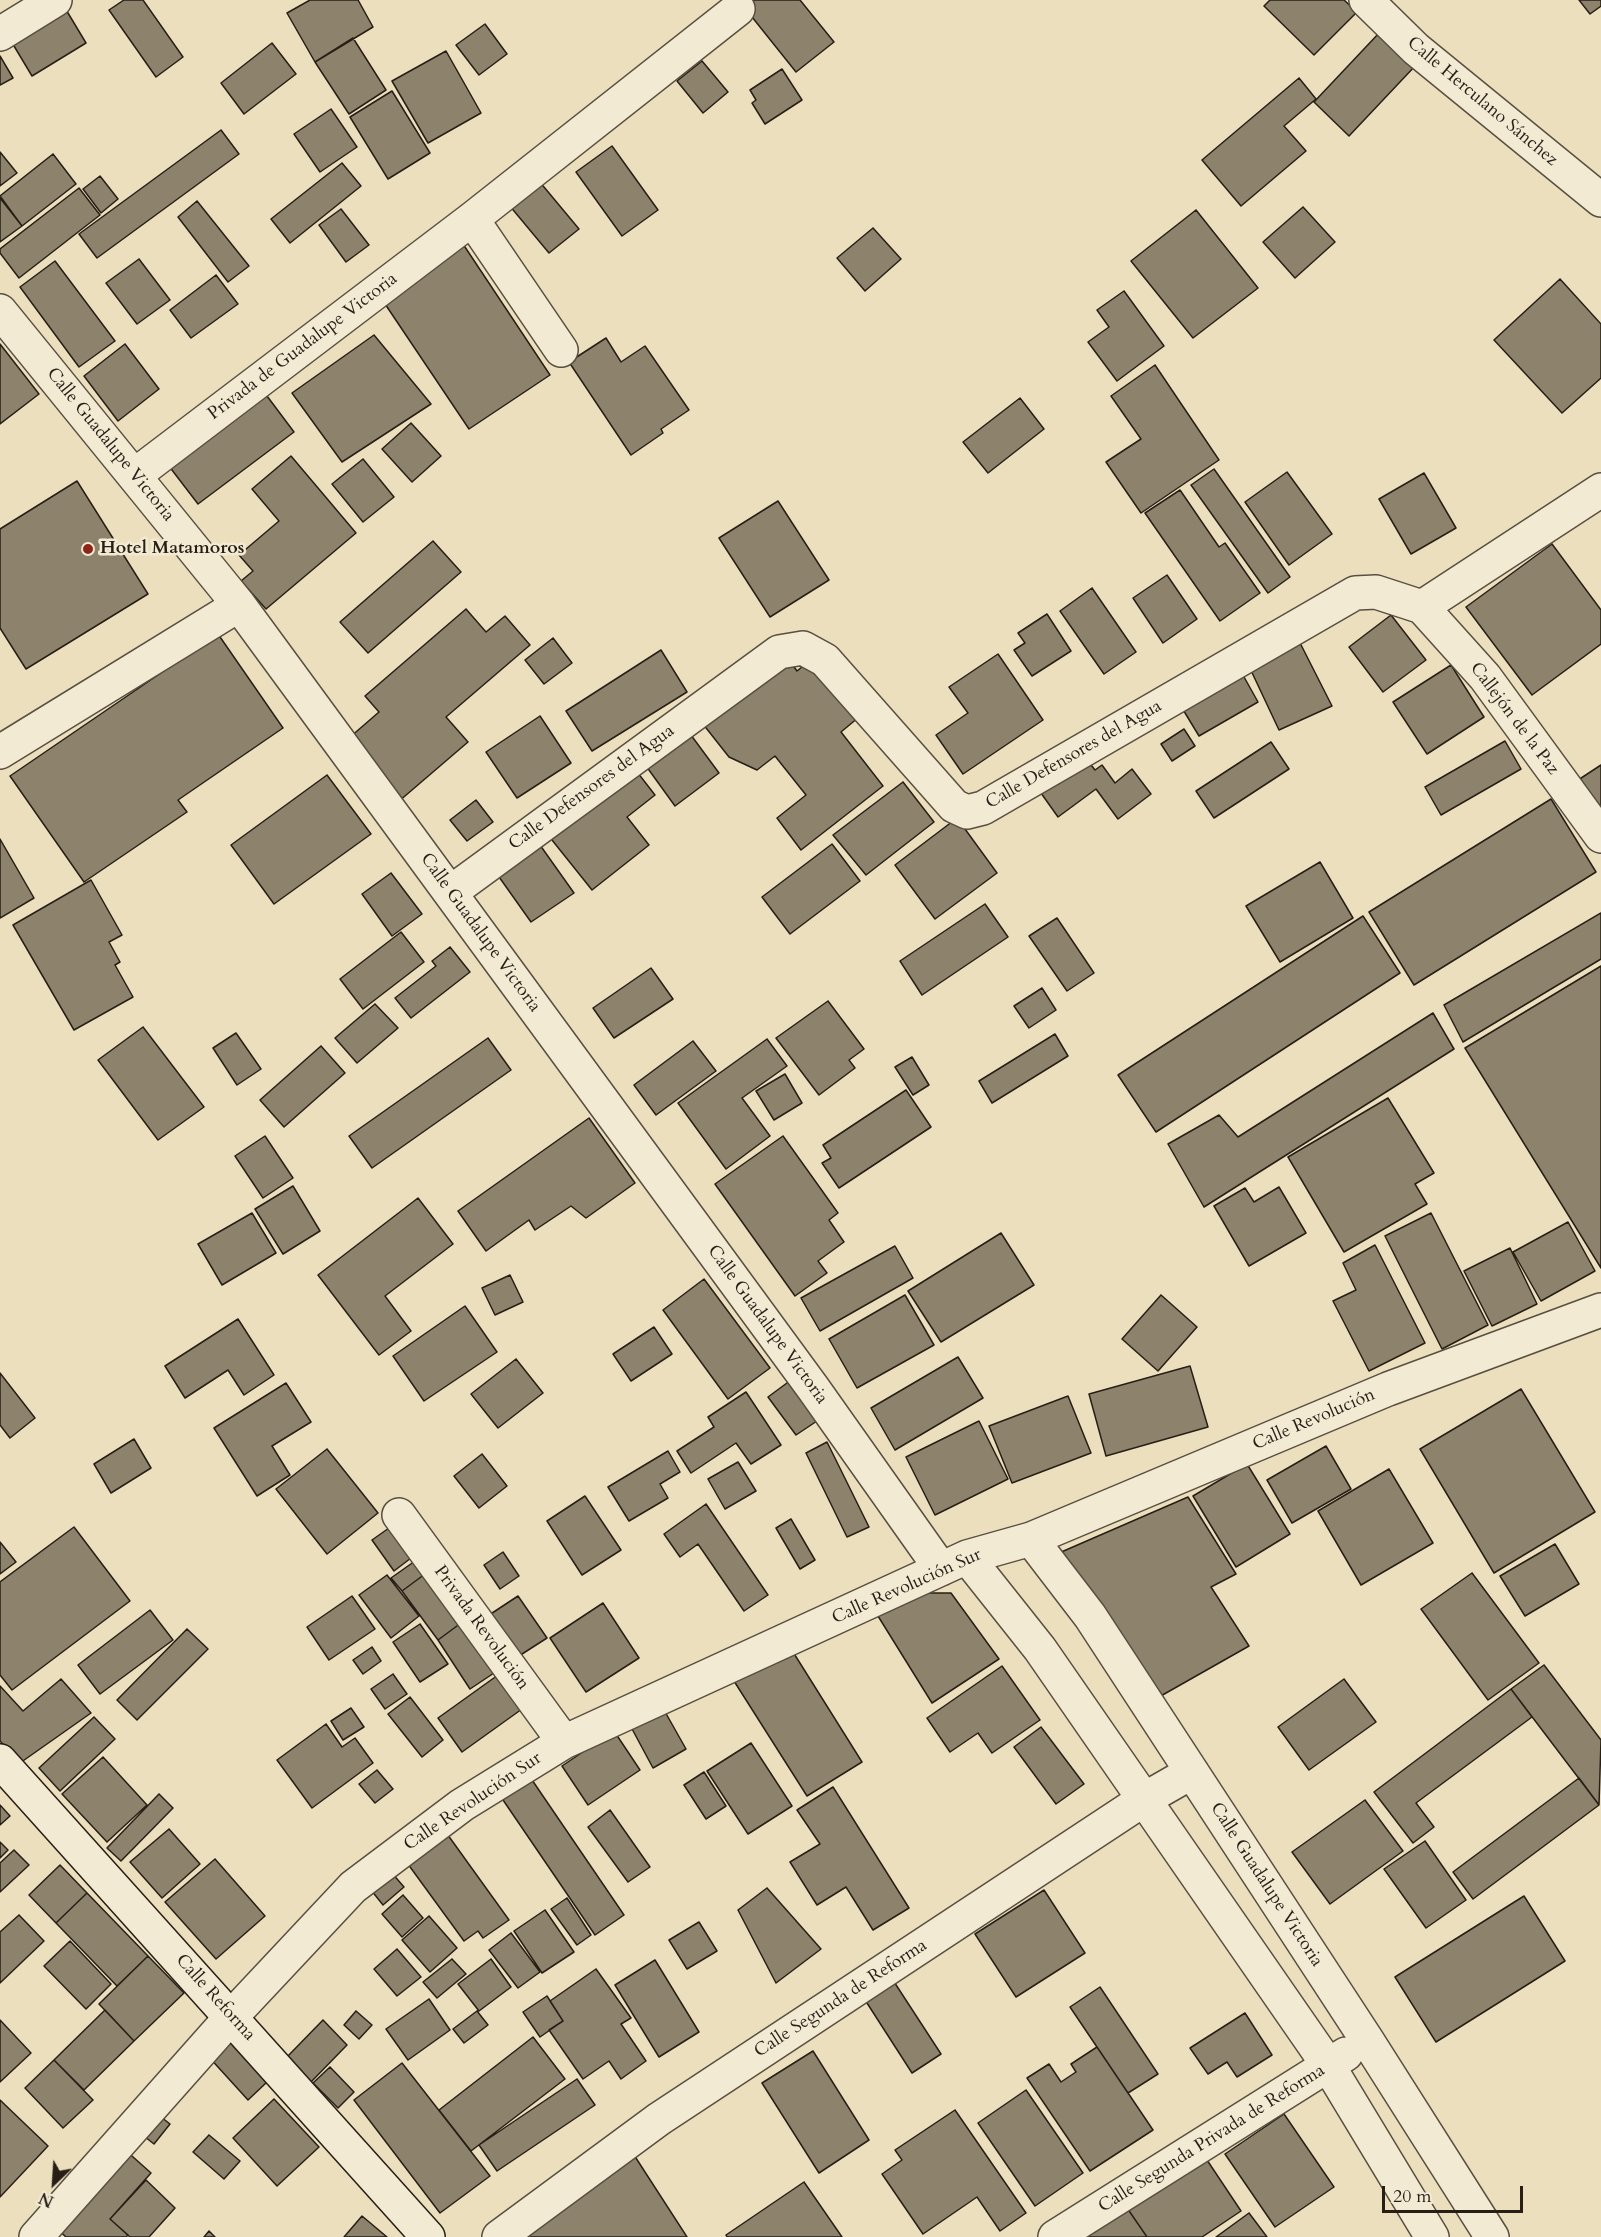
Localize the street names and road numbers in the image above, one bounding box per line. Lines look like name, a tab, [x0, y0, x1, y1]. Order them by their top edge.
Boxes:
street label: Calle Herculano Sánchez	[1402, 33, 1562, 171]
street label: Privada de Guadalupe Victoria	[204, 269, 402, 425]
street label: Calle Guadalupe Victoria	[41, 364, 179, 526]
street label: Callejón de la Paz	[1465, 659, 1563, 779]
street label: Calle Defensores del Agua	[982, 696, 1166, 814]
street label: Calle Defensores del Agua	[505, 721, 679, 855]
street label: Calle Guadalupe Victoria	[415, 849, 545, 1017]
street label: Calle Guadalupe Victoria	[702, 1241, 832, 1409]
street label: Calle Revolución	[1250, 1384, 1378, 1456]
street label: Calle Revolución Sur	[829, 1544, 985, 1630]
street label: Privada Revolución	[429, 1562, 533, 1694]
street label: Calle Revolución Sur	[400, 1748, 546, 1856]
street label: Calle Guadalupe Victoria	[1205, 1799, 1327, 1971]
street label: Calle Segunda de Reforma	[751, 1935, 931, 2063]
street label: Calle Reforma	[170, 1950, 260, 2046]
street label: Calle Segunda Privada de Reforma	[1095, 2060, 1329, 2218]

